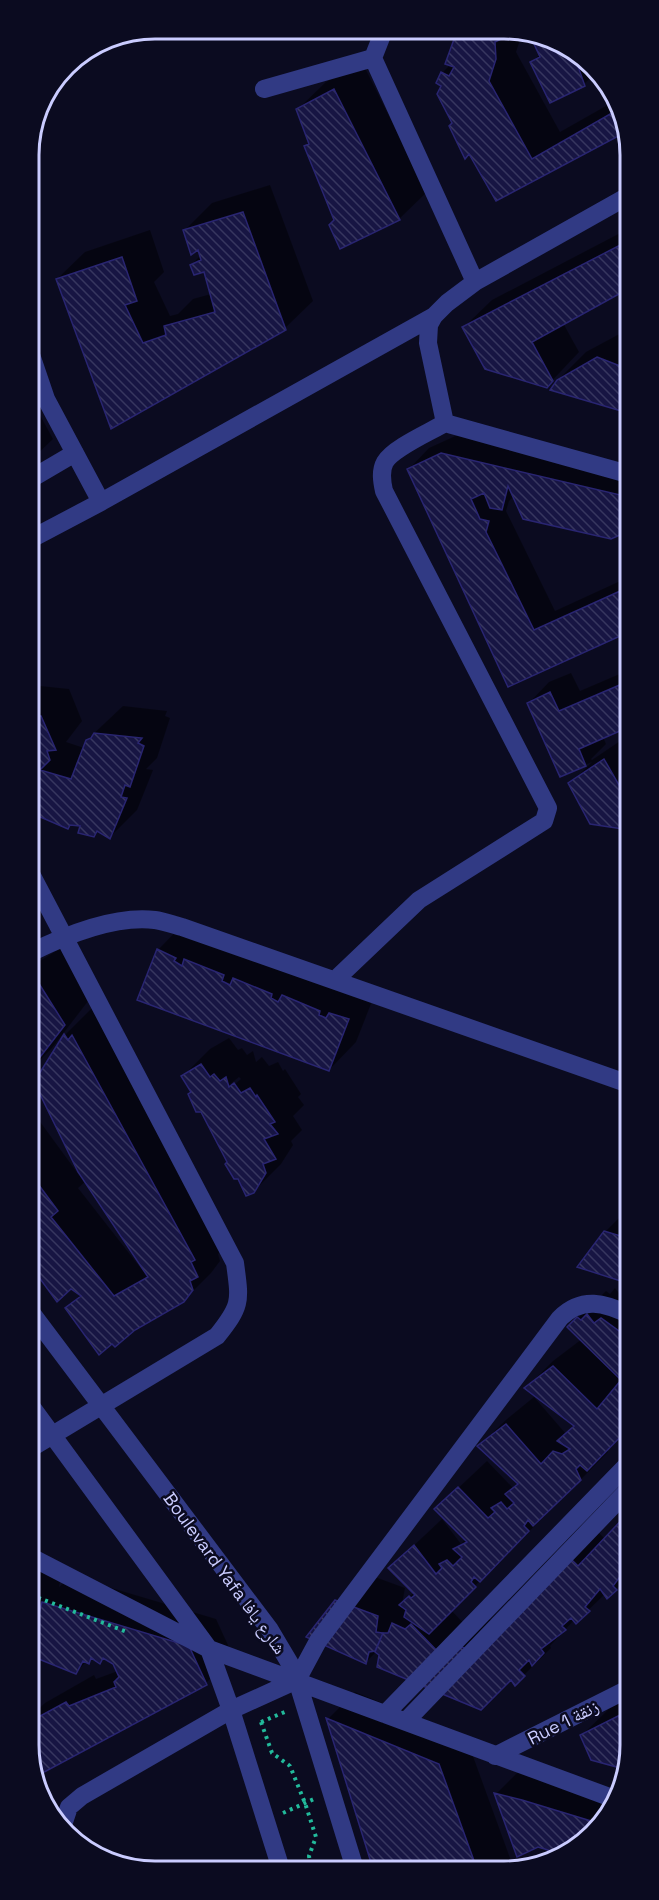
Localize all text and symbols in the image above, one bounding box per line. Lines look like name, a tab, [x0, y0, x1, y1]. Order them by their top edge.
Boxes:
street label: Boulevard Yafa شارع يافا	[158, 1487, 292, 1659]
street label: Rue 1 زنقة	[524, 1694, 602, 1750]

